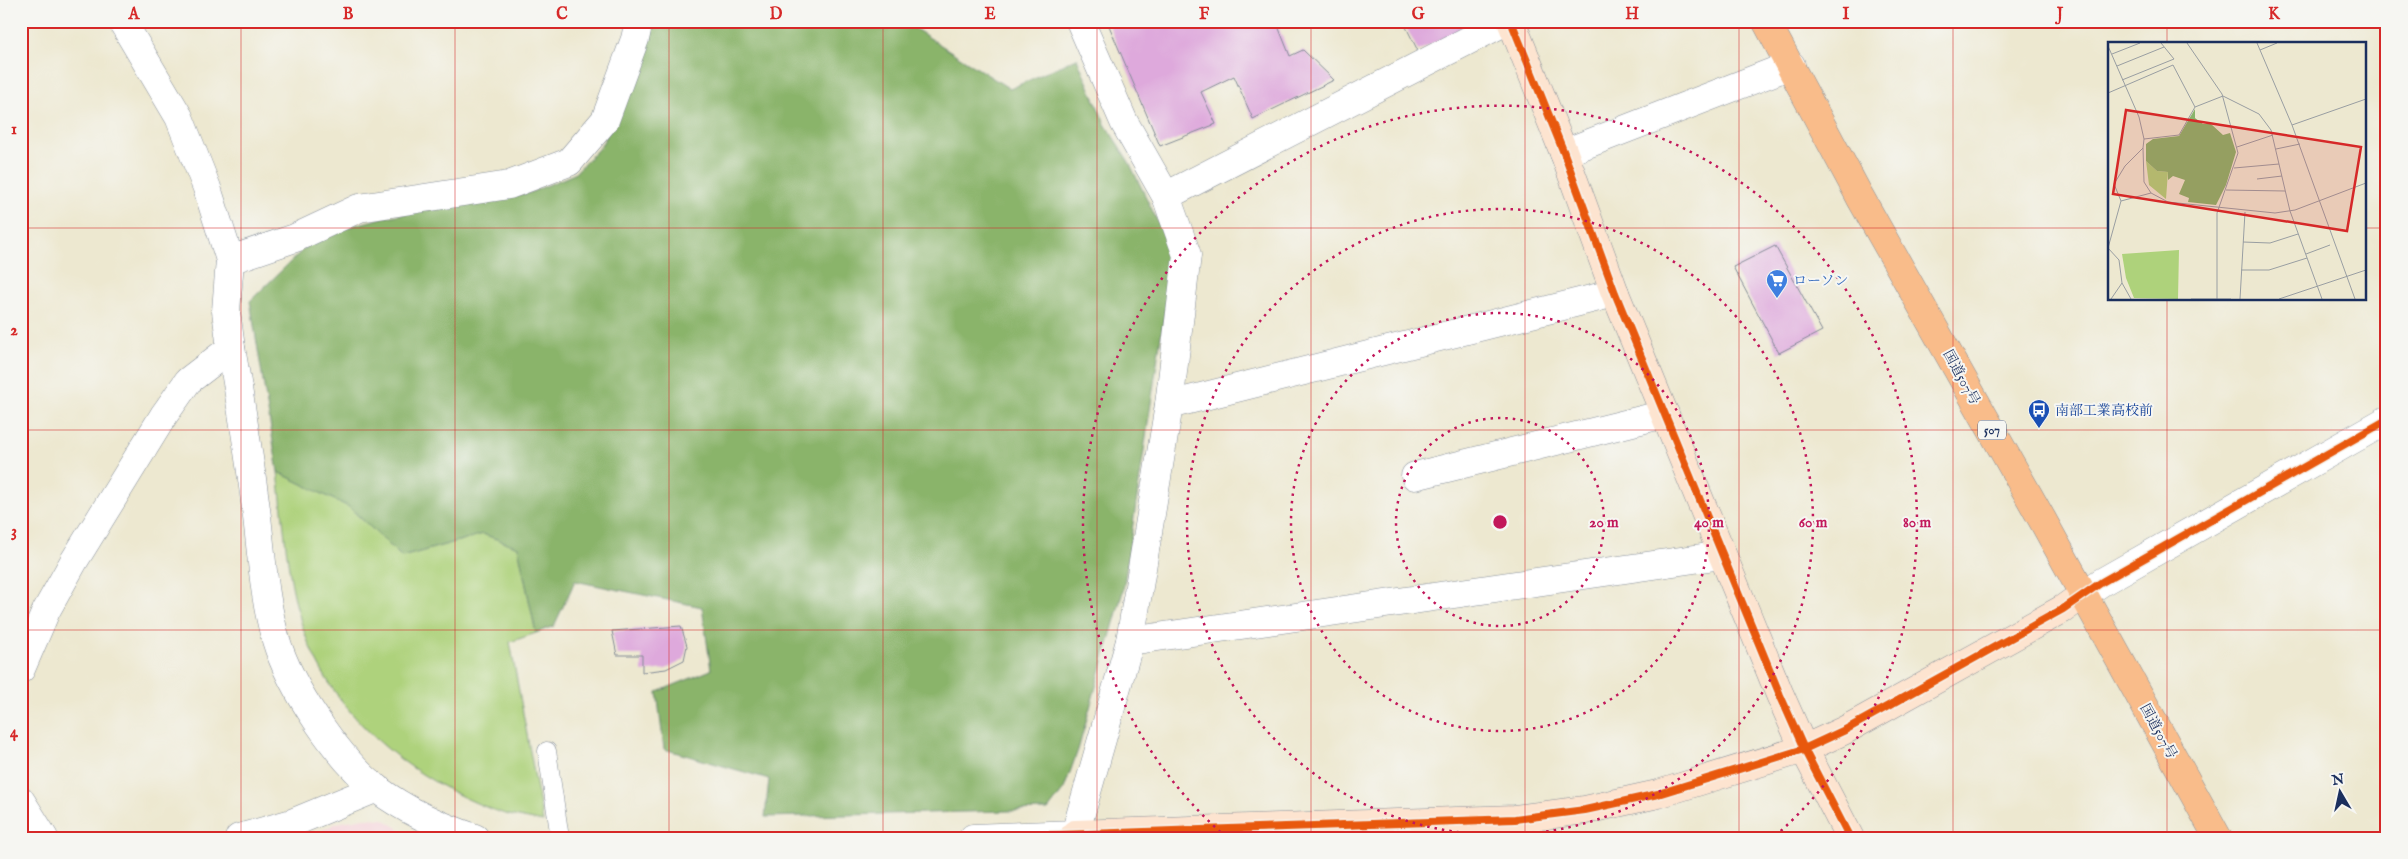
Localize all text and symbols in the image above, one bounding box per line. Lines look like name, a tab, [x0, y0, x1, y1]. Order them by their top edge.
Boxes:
text: A	[128, 5, 141, 25]
text: B	[343, 5, 354, 25]
text: C	[556, 5, 568, 25]
text: D	[770, 5, 783, 25]
text: E	[984, 5, 996, 25]
text: F	[1199, 5, 1210, 25]
text: G	[1412, 5, 1425, 25]
text: H	[1625, 5, 1639, 25]
text: I	[1843, 5, 1850, 25]
text: J	[2055, 5, 2064, 25]
text: K	[2268, 5, 2281, 25]
inset map	[2108, 42, 2366, 300]
text: 1	[11, 120, 17, 140]
supermarket icon: ローソン	[1765, 268, 1789, 299]
place label: ローソン	[1793, 272, 1848, 290]
text: 2	[10, 321, 18, 341]
street label: 国道507号	[1939, 347, 1984, 408]
bus stop icon: 南部工業高校前	[2027, 398, 2051, 429]
place label: 南部工業高校前	[2055, 402, 2153, 420]
road number: 507	[1978, 420, 2006, 440]
centre of rings	[1491, 513, 1509, 531]
text: 20 m	[1589, 513, 1619, 532]
text: 40 m	[1694, 513, 1724, 532]
text: 60 m	[1799, 513, 1828, 532]
text: 80 m	[1903, 513, 1931, 532]
text: 3	[11, 522, 17, 542]
street label: 国道507号	[2136, 701, 2181, 762]
text: 4	[10, 723, 19, 743]
north arrow	[2316, 766, 2366, 816]
text: N	[2330, 770, 2346, 790]

